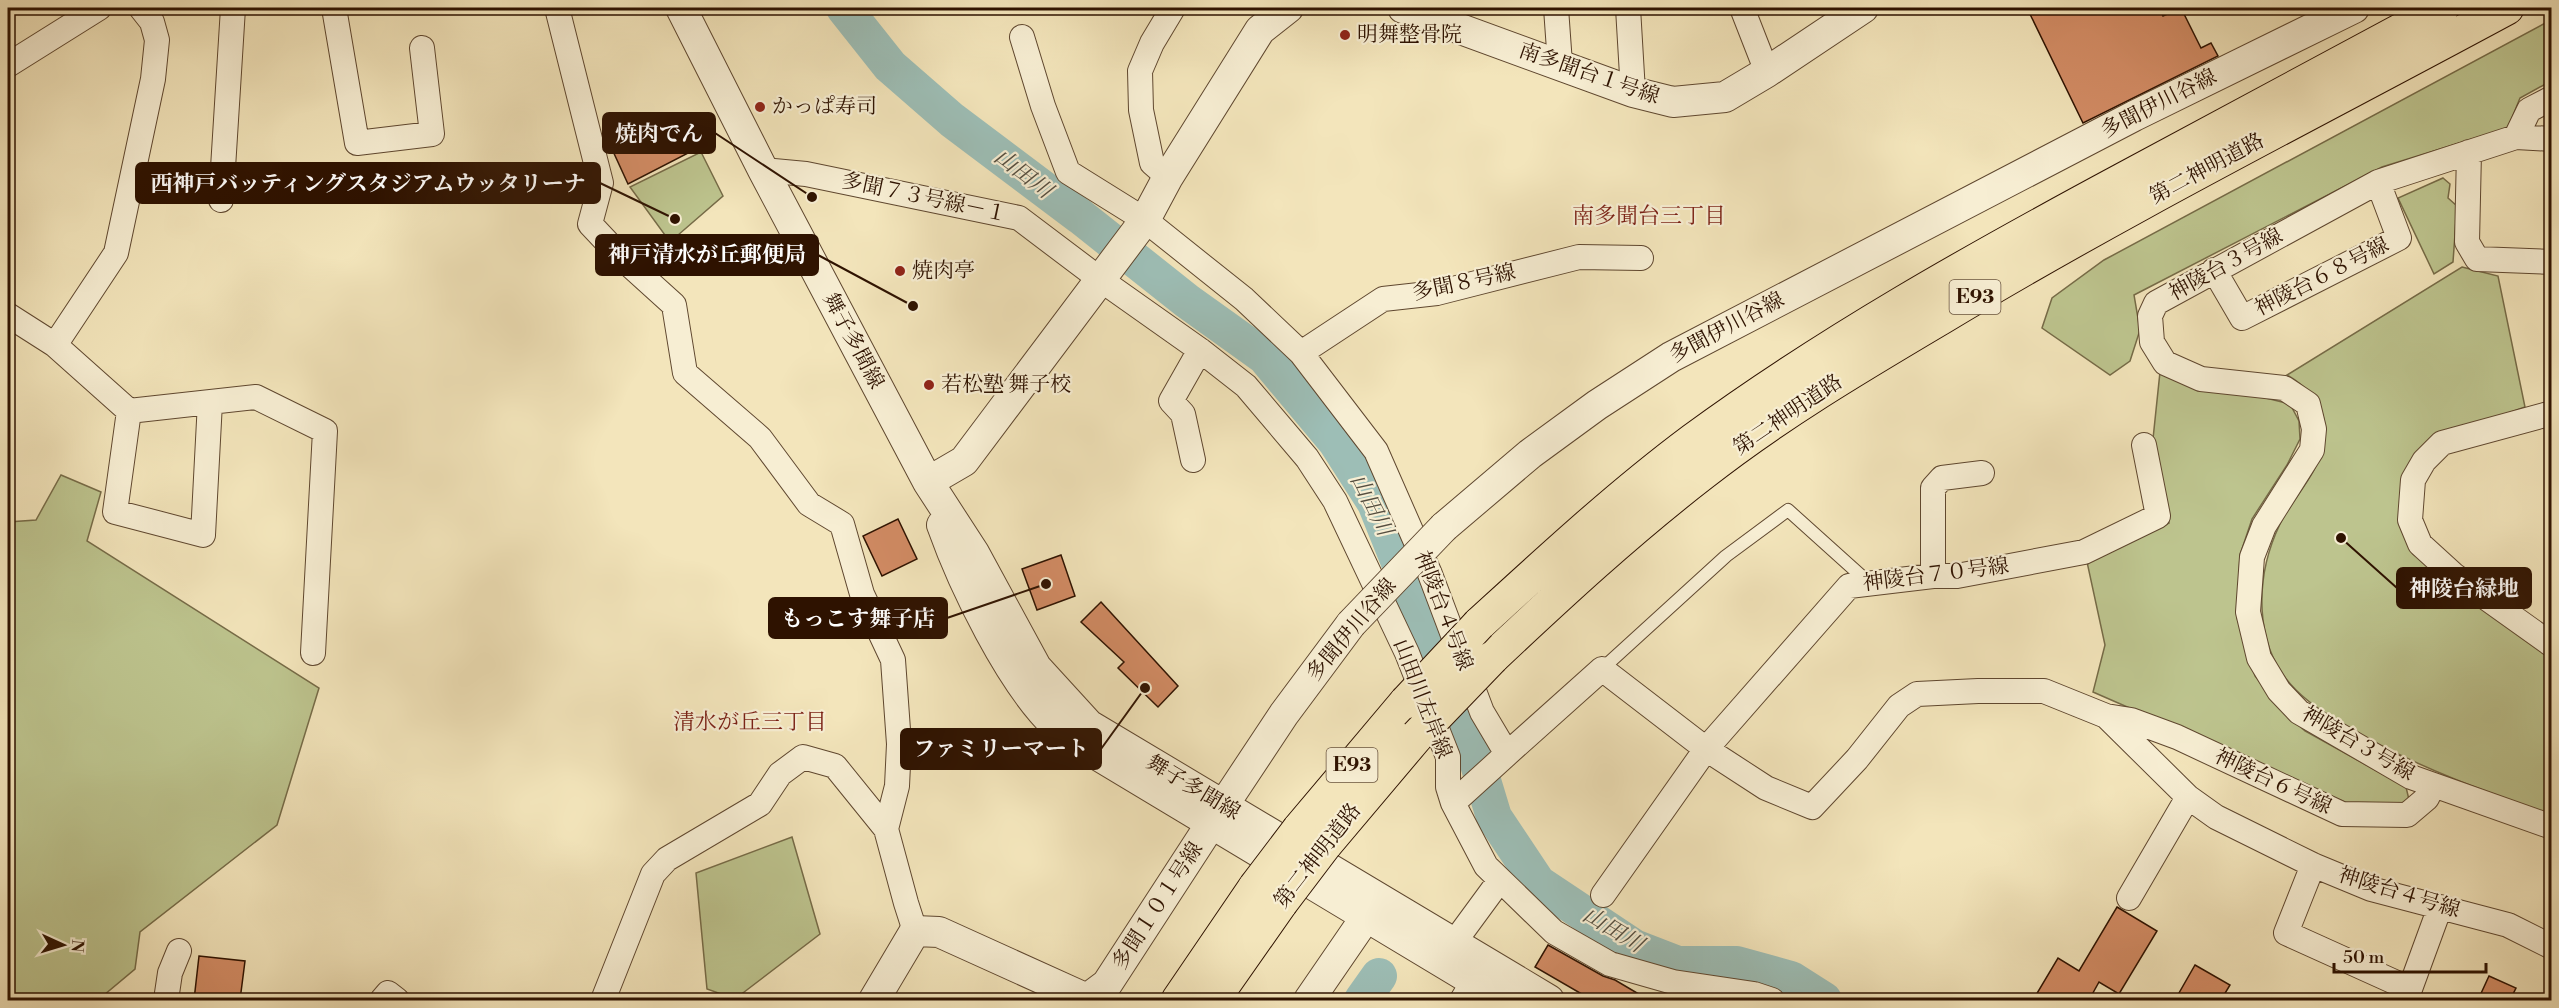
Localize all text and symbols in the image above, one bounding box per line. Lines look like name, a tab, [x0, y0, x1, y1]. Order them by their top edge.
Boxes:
place label: 明舞整骨院	[1357, 22, 1462, 48]
marker: 明舞整骨院	[1338, 28, 1352, 42]
street label: 南多聞台１号線	[1515, 38, 1663, 110]
street label: 多聞伊川谷線	[2097, 64, 2221, 144]
place label: かっぱ寿司	[772, 94, 877, 120]
marker: かっぱ寿司	[753, 100, 767, 114]
callout: 焼肉でん	[603, 113, 715, 153]
text: 焼肉でん	[615, 121, 703, 148]
street label: 第二神明道路	[2145, 128, 2269, 210]
water label: 山田川	[989, 143, 1059, 206]
callout: 西神戸バッティングスタジアムウッタリーナ	[136, 163, 600, 203]
street label: 多聞７３号線－１	[839, 168, 1009, 228]
text: 西神戸バッティングスタジアムウッタリーナ	[150, 171, 586, 198]
district label: 南多聞台三丁目	[1572, 203, 1726, 230]
street label: 神陵台３号線	[2165, 223, 2287, 307]
street label: 神陵台６８号線	[2251, 232, 2393, 322]
callout: 神戸清水が丘郵便局	[596, 235, 818, 275]
text: 神戸清水が丘郵便局	[608, 242, 806, 269]
place label: 焼肉亭	[912, 258, 975, 284]
street label: 多聞８号線	[1410, 259, 1518, 307]
marker: 焼肉亭	[893, 264, 907, 278]
road number: E93	[1950, 280, 2000, 314]
street label: 多聞伊川谷線	[1665, 287, 1789, 369]
street label: 舞子多聞線	[817, 289, 889, 393]
street label: 第二神明道路	[1729, 369, 1847, 461]
place label: 若松塾 舞子校	[941, 372, 1071, 398]
marker: 若松塾 舞子校	[922, 378, 936, 392]
water label: 山田川	[1344, 469, 1399, 542]
street label: 神陵台４号線	[1408, 548, 1478, 674]
street label: 神陵台７０号線	[1861, 553, 2011, 597]
callout: 神陵台緑地	[2397, 568, 2531, 608]
street label: 多聞伊川谷線	[1302, 573, 1402, 687]
text: 神陵台緑地	[2409, 576, 2519, 603]
callout: もっこす舞子店	[769, 598, 947, 638]
text: もっこす舞子店	[781, 606, 935, 633]
street label: 山田川左岸線	[1387, 636, 1457, 762]
street label: 神陵台３号線	[2297, 701, 2419, 787]
district label: 清水が丘三丁目	[673, 709, 827, 736]
callout: ファミリーマート	[901, 729, 1101, 769]
text: ファミリーマート	[913, 736, 1089, 763]
street label: 神陵台６号線	[2210, 744, 2336, 820]
road number: E93	[1326, 748, 1378, 782]
street label: 舞子多聞線	[1141, 750, 1245, 826]
street label: 第二神明道路	[1269, 798, 1367, 914]
street label: 多聞１０１号線	[1107, 837, 1209, 975]
street label: 神陵台４号線	[2335, 862, 2463, 924]
water label: 山田川	[1578, 901, 1650, 960]
north arrow	[33, 915, 93, 975]
scale bar	[2334, 936, 2486, 974]
text: N	[67, 939, 87, 953]
text: 50 m	[2343, 946, 2385, 969]

